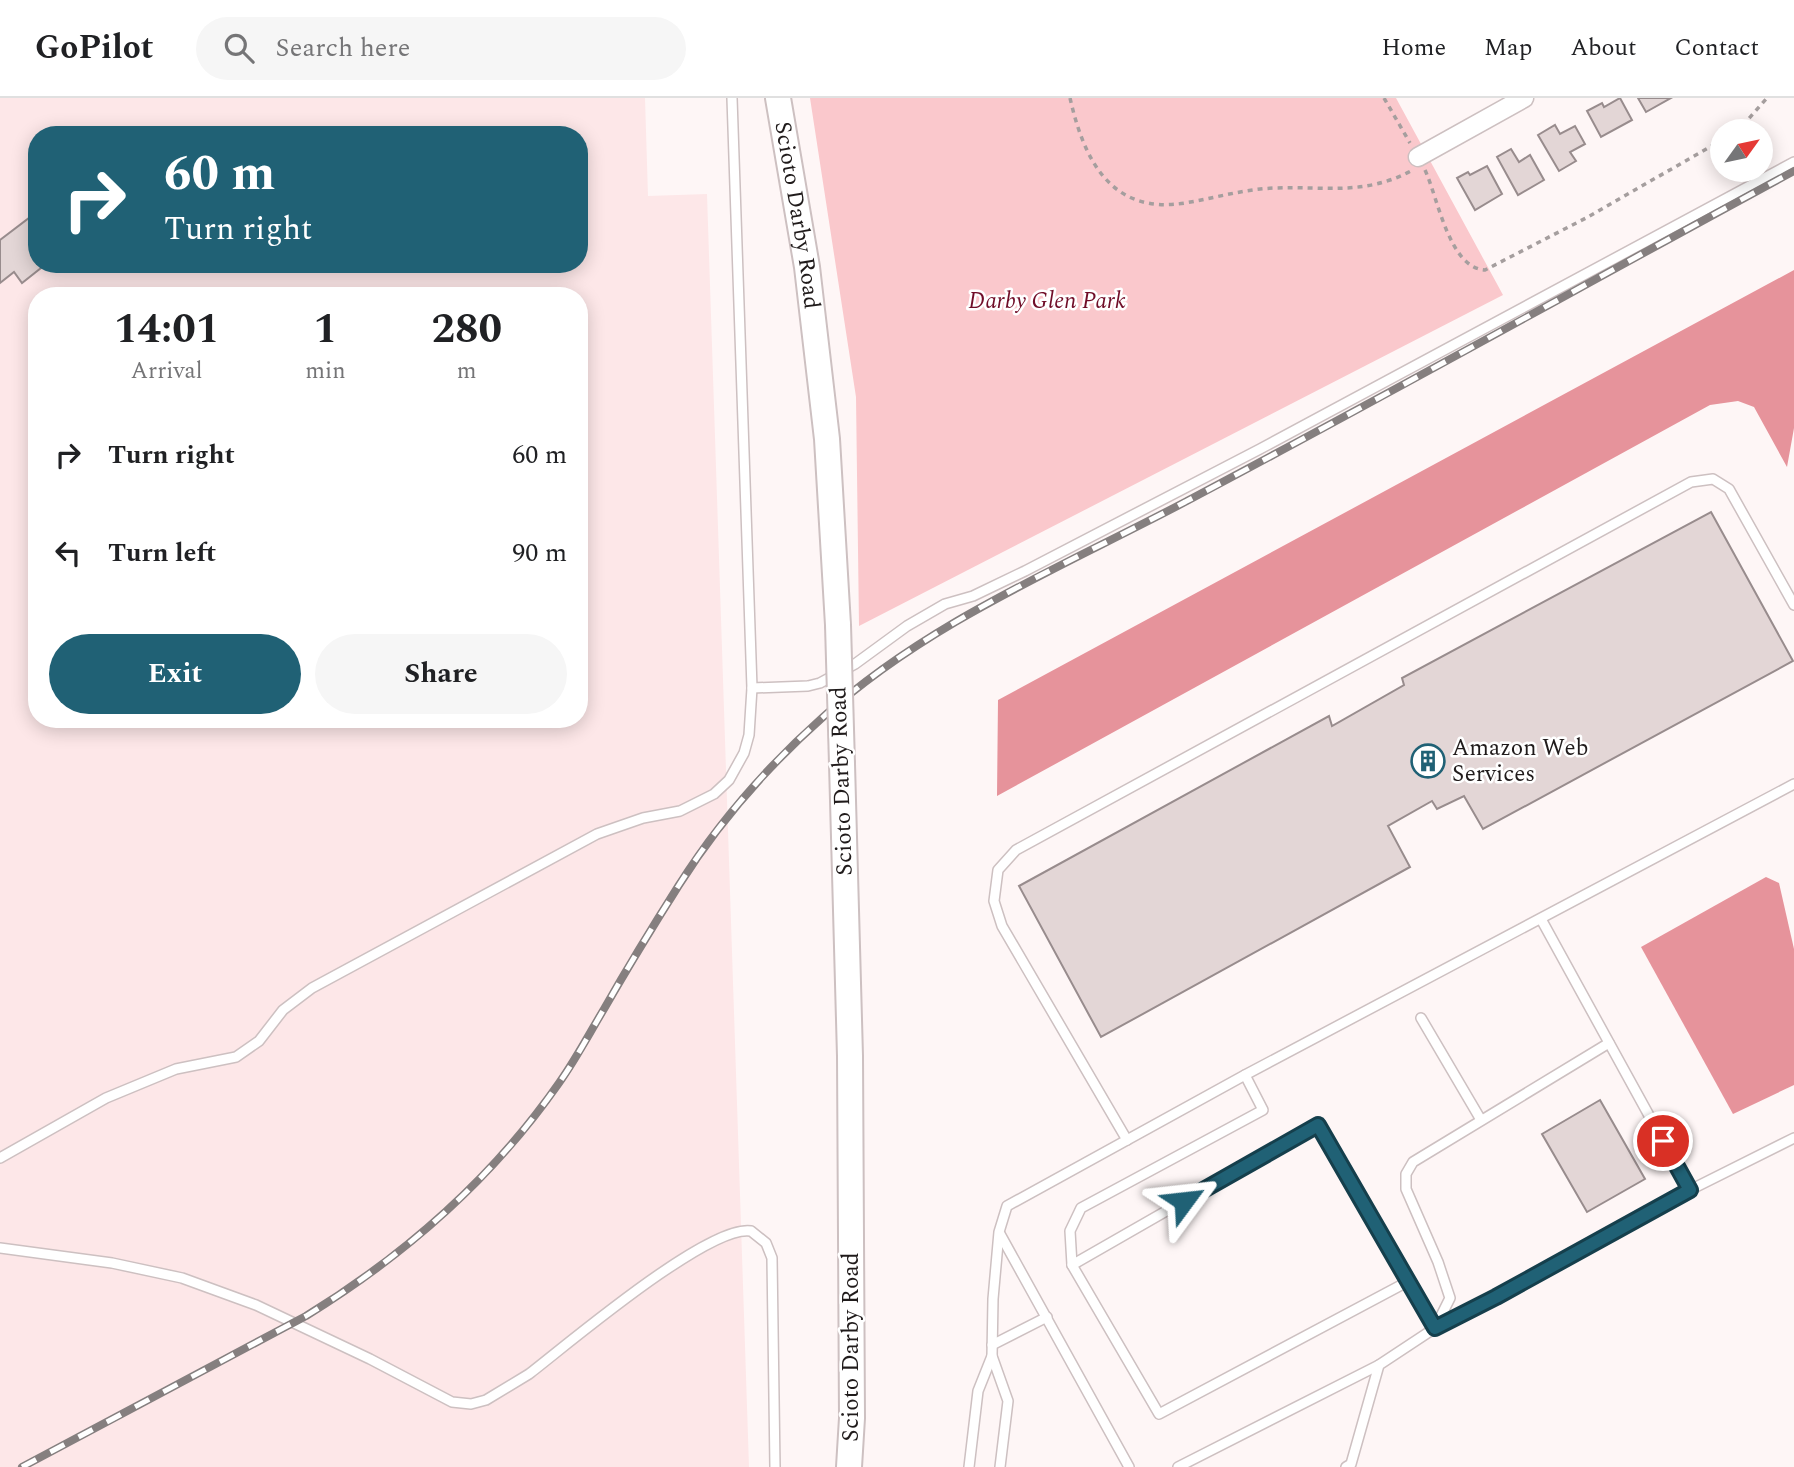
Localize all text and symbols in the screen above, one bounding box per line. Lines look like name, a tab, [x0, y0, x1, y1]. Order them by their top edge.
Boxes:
search box	[196, 17, 686, 80]
text: GoPilot	[35, 23, 154, 73]
text: Search here	[276, 28, 410, 68]
icon: search	[220, 29, 258, 67]
text: Home	[1381, 30, 1446, 66]
text: Map	[1484, 30, 1532, 66]
text: About	[1570, 30, 1636, 66]
text: Contact	[1674, 30, 1759, 66]
street label: Scioto Darby Road	[765, 119, 829, 311]
north arrow	[1710, 119, 1773, 182]
map controls	[1710, 119, 1773, 182]
text: 60 m	[164, 137, 275, 212]
icon: right	[49, 154, 140, 245]
text: Turn right	[164, 205, 312, 254]
park label: Darby Glen Park	[968, 284, 1126, 319]
text: 14:01	[114, 298, 219, 361]
text: 1	[314, 298, 337, 361]
text: 280	[431, 298, 502, 361]
text: Arrival	[131, 354, 202, 389]
text: min	[305, 354, 346, 389]
text: m	[457, 354, 477, 389]
text: Turn right	[108, 435, 235, 475]
text: 60 m	[512, 435, 567, 475]
icon: right	[49, 436, 87, 474]
text: Turn left	[108, 533, 216, 573]
text: 90 m	[512, 533, 567, 573]
icon: left	[49, 534, 87, 572]
button: Exit	[49, 634, 301, 714]
button: Share	[315, 634, 567, 714]
street label: Scioto Darby Road	[821, 686, 863, 876]
place label: Amazon Web Services	[1452, 731, 1588, 792]
building icon: Amazon Web Services	[1409, 742, 1447, 780]
pin	[1633, 1111, 1693, 1171]
icon: arrive	[1644, 1122, 1682, 1160]
position arrow	[1147, 1164, 1221, 1238]
street label: Scioto Darby Road	[834, 1252, 869, 1442]

